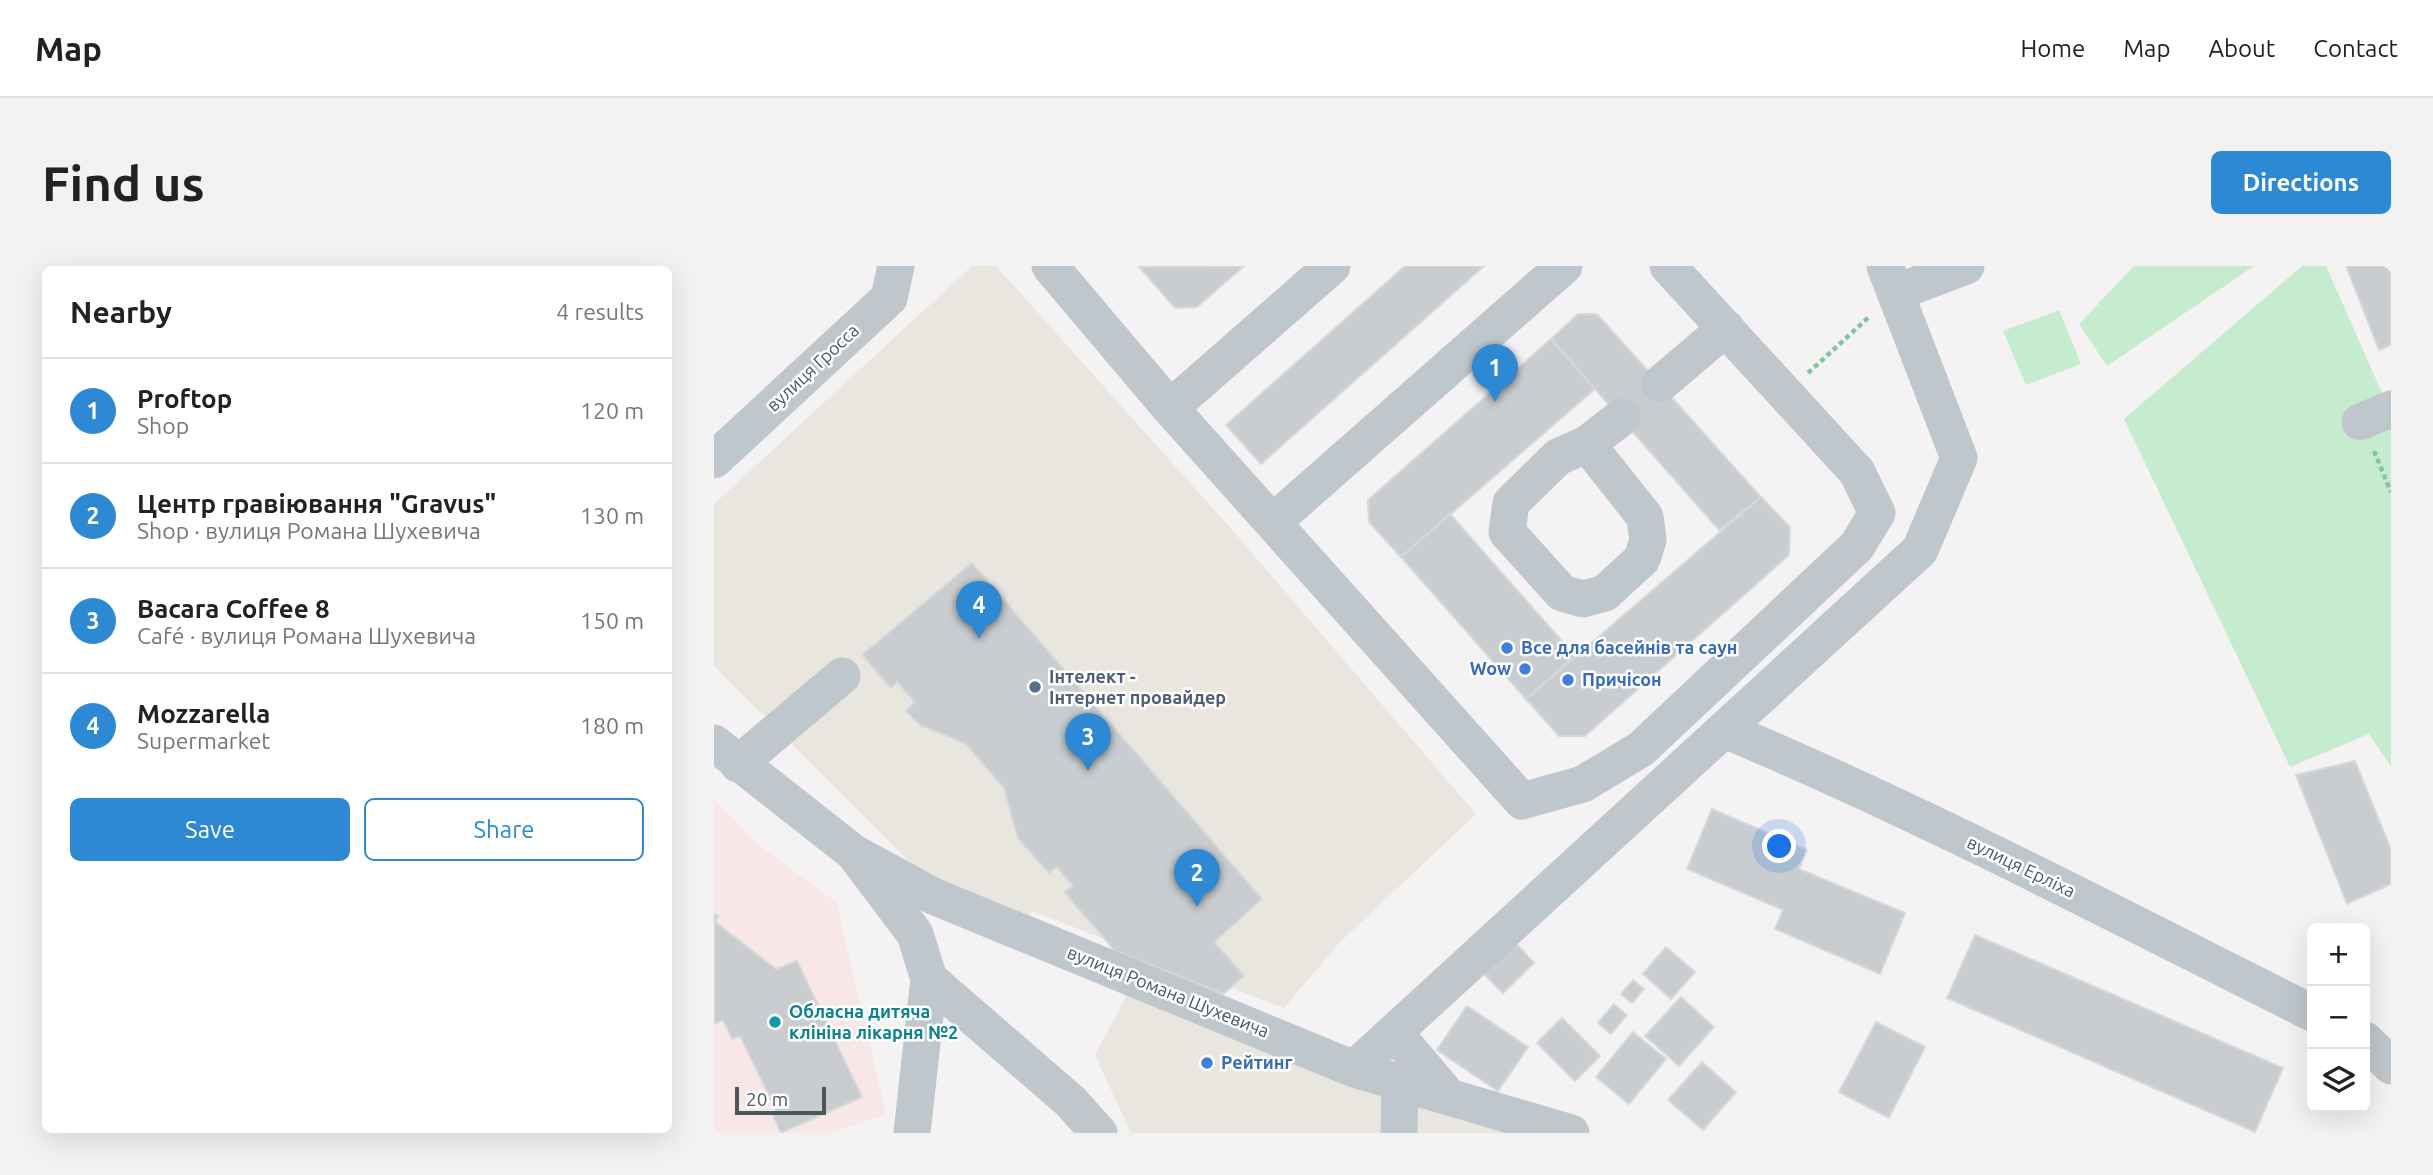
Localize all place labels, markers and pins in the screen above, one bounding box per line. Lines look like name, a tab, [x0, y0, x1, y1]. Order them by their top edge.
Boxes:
pin: 1	[1472, 344, 1518, 402]
pin: 4	[956, 581, 1002, 639]
place label: Все для басейнів та саун	[1521, 637, 1737, 657]
marker: Все для басейнів та саун	[1499, 640, 1515, 656]
place label: Wow	[1470, 658, 1511, 678]
marker: Wow	[1517, 661, 1533, 677]
place label: Інтелект - Інтернет провайдер	[1049, 666, 1226, 707]
place label: Причісон	[1582, 669, 1662, 689]
marker: Причісон	[1560, 672, 1576, 688]
marker: Інтелект - Інтернет провайдер	[1027, 679, 1043, 695]
pin: 3	[1065, 713, 1111, 771]
pin: 2	[1174, 849, 1220, 907]
place label: Обласна дитяча клініна лікарня №2	[789, 1001, 958, 1042]
marker: Обласна дитяча клініна лікарня №2	[767, 1014, 783, 1030]
place label: Рейтинг	[1221, 1052, 1292, 1072]
marker: Рейтинг	[1199, 1055, 1215, 1071]

